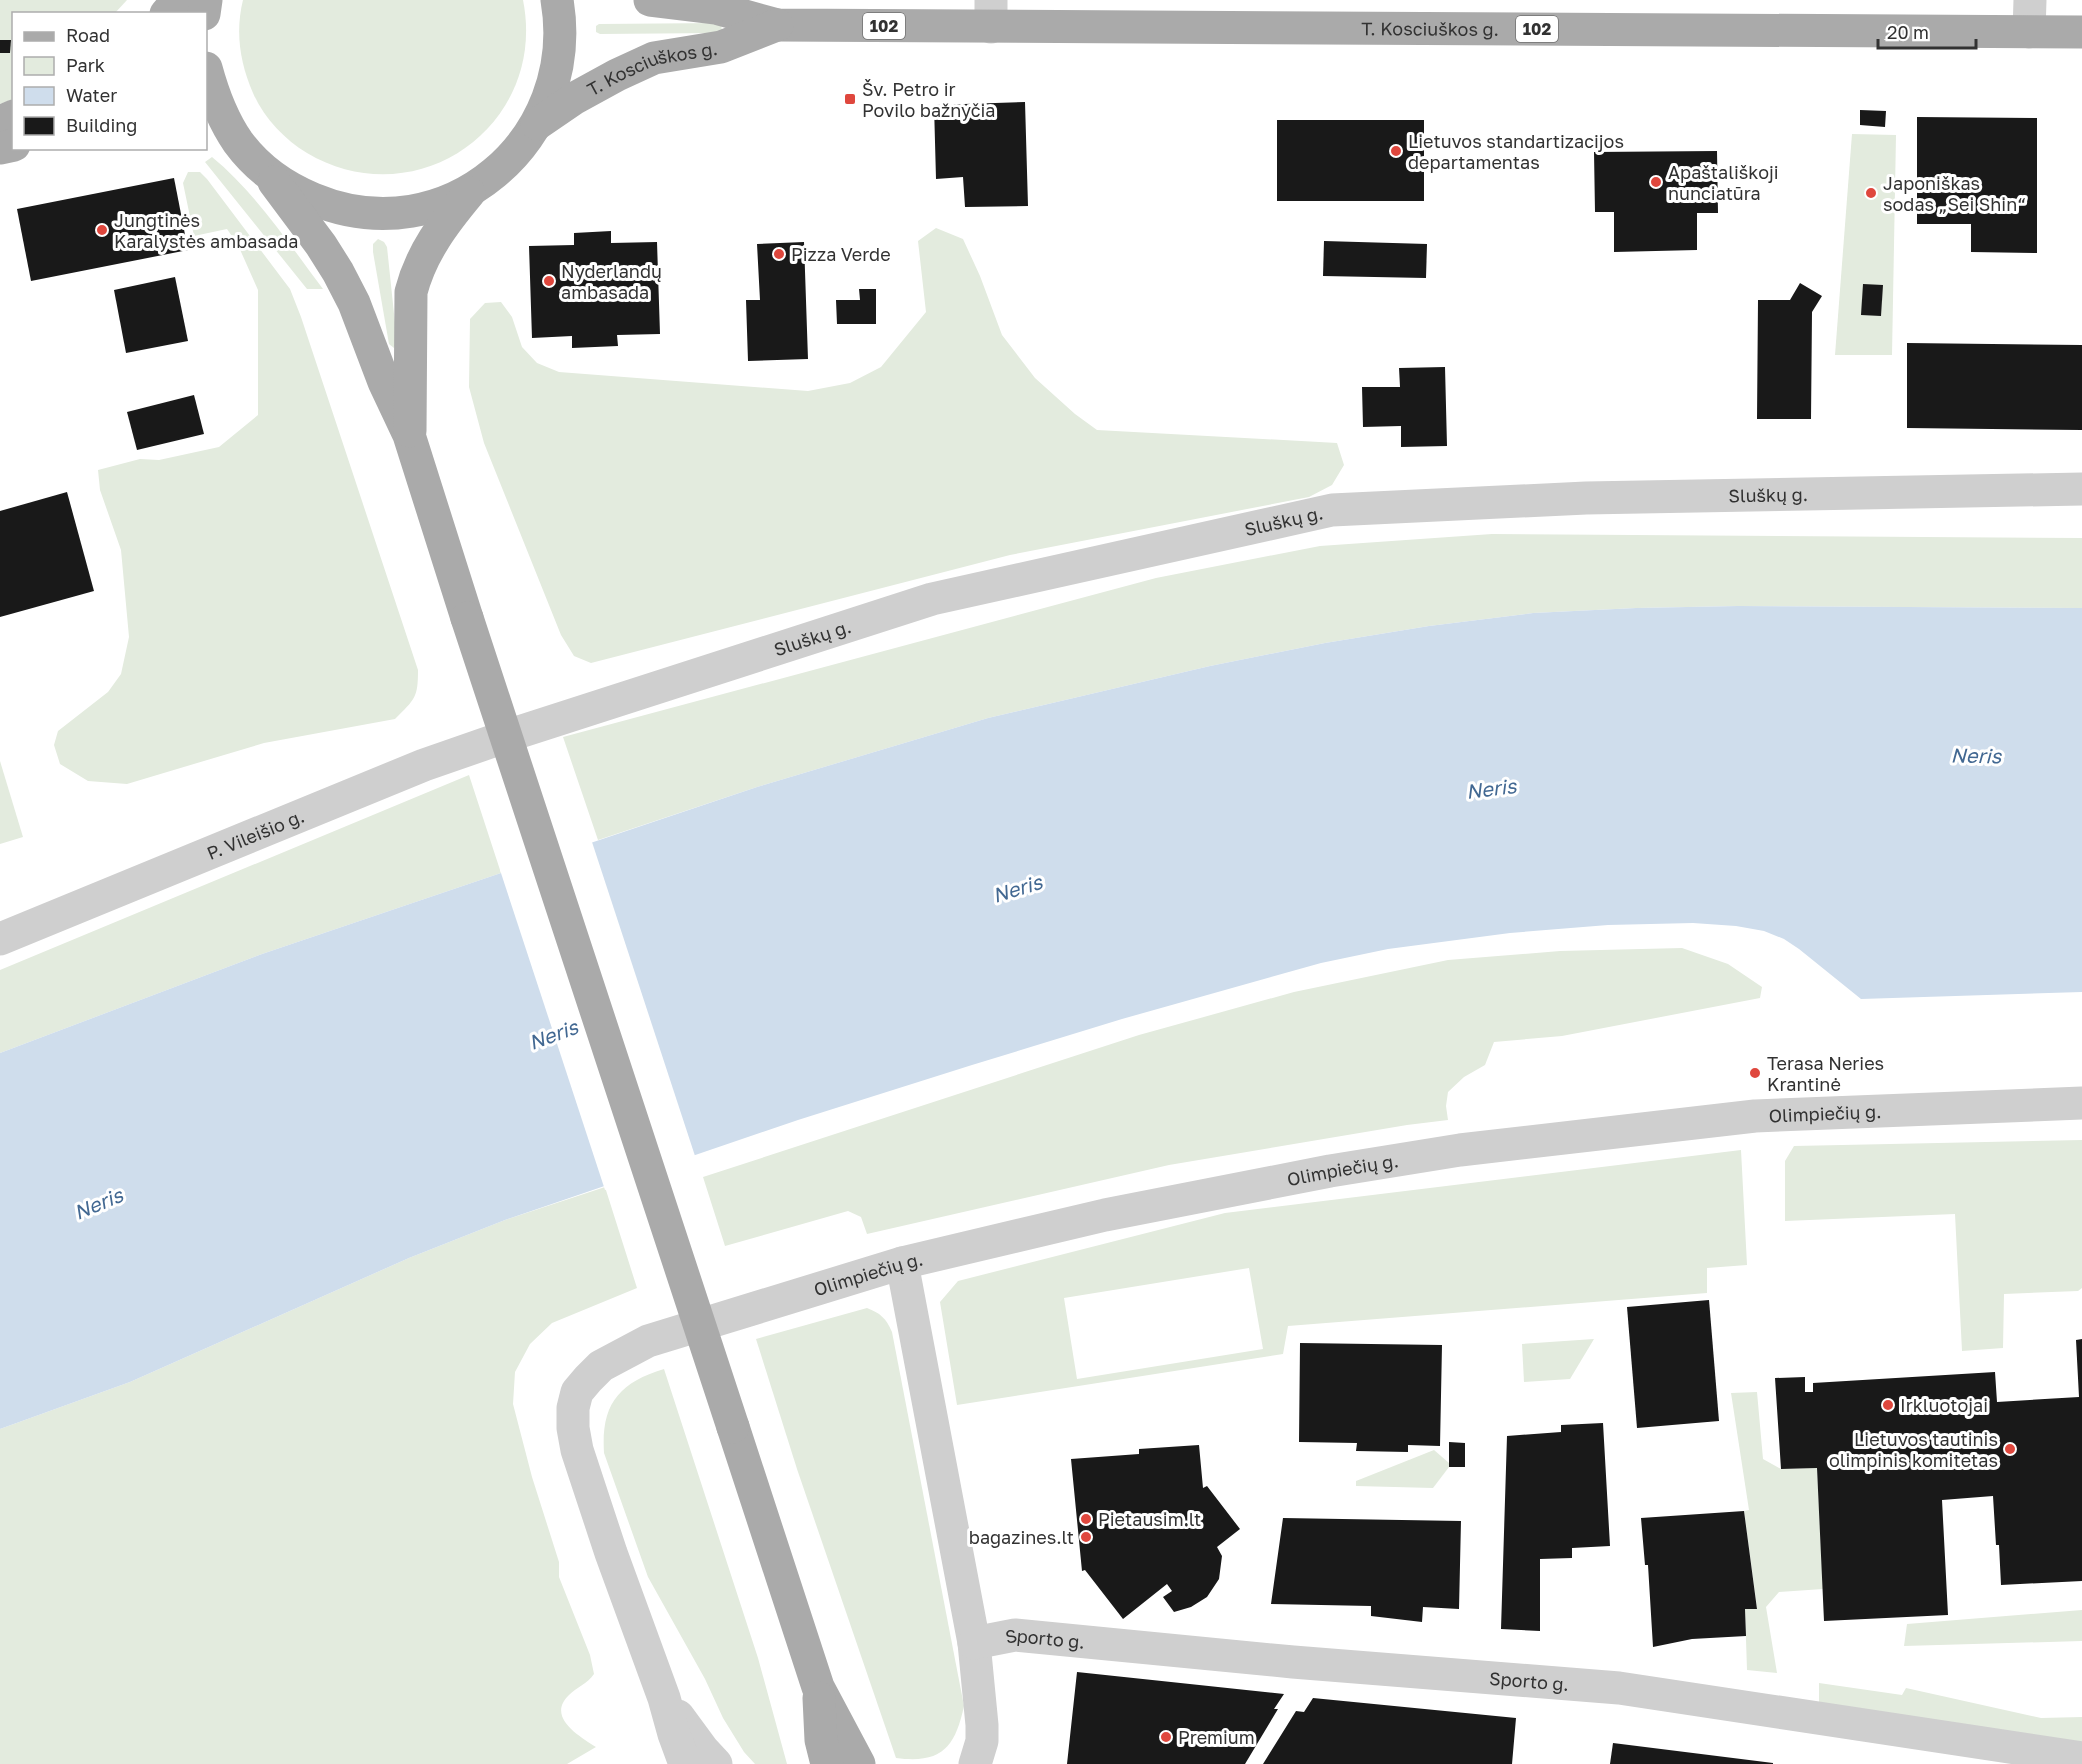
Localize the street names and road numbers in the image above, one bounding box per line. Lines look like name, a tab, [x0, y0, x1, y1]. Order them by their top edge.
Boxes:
road number: 102	[863, 13, 905, 39]
road number: 102	[1516, 16, 1558, 42]
street label: T. Kosciuškos g.	[1361, 17, 1499, 40]
street label: T. Kosciuškos g.	[583, 37, 719, 100]
street label: Sluškų g.	[1728, 483, 1808, 506]
street label: Sluškų g.	[1242, 501, 1325, 540]
street label: Sluškų g.	[771, 615, 854, 660]
street label: P. Vileišio g.	[203, 804, 307, 864]
street label: Olimpiečių g.	[1768, 1100, 1882, 1126]
street label: Olimpiečių g.	[1285, 1149, 1400, 1190]
street label: Olimpiečių g.	[811, 1247, 925, 1300]
street label: Sporto g.	[1003, 1624, 1086, 1653]
street label: Sporto g.	[1489, 1667, 1570, 1695]

